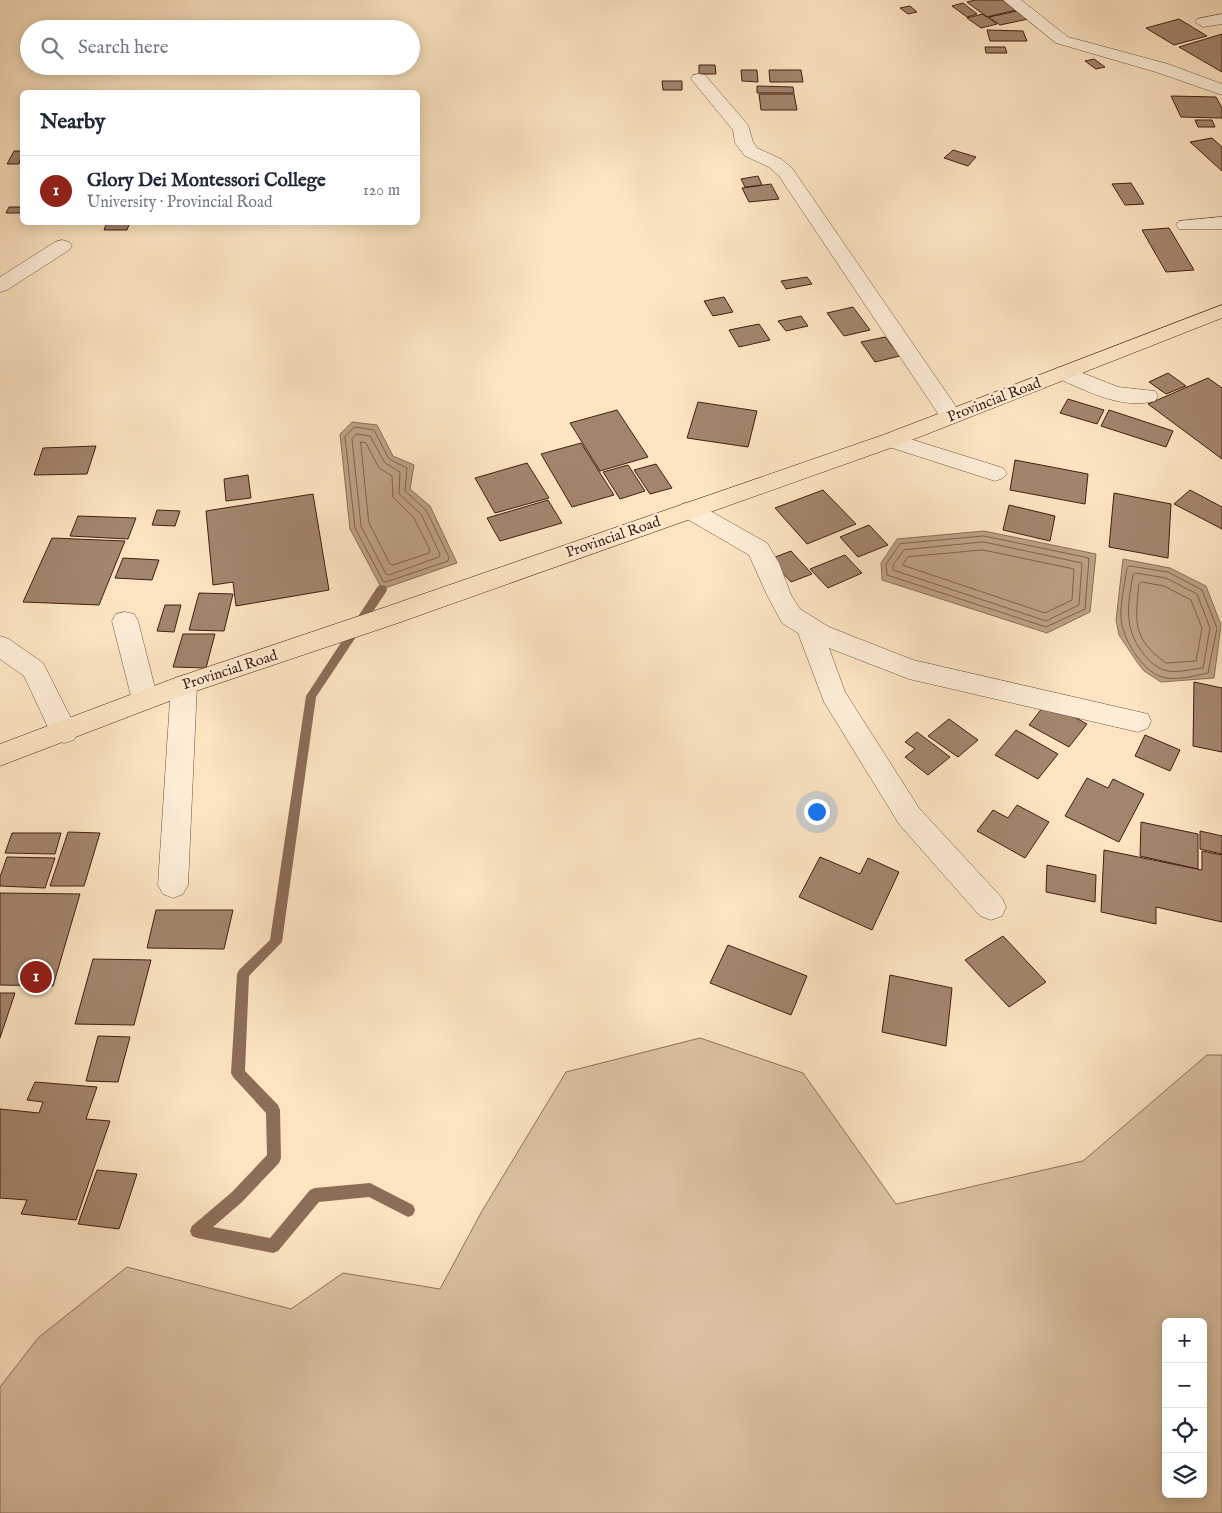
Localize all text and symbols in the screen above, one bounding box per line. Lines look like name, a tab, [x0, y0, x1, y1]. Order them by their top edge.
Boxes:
search box	[20, 20, 420, 75]
icon: search	[38, 34, 66, 62]
text: Search here	[78, 36, 169, 60]
text: Nearby	[40, 109, 105, 136]
text: Glory Dei Montessori College	[87, 169, 326, 193]
text: 1	[53, 181, 59, 201]
text: 120 m	[363, 181, 400, 201]
text: University · Provincial Road	[87, 193, 272, 213]
street label: Provincial Road	[944, 373, 1045, 427]
street label: Provincial Road	[563, 512, 664, 562]
street label: Provincial Road	[180, 645, 281, 694]
your location	[804, 799, 830, 825]
pin: 1	[20, 958, 52, 996]
map controls	[1162, 1318, 1207, 1498]
button: +	[1162, 1318, 1207, 1363]
button: −	[1162, 1363, 1207, 1408]
button: locate	[1162, 1408, 1207, 1453]
button: layers	[1162, 1453, 1207, 1498]

